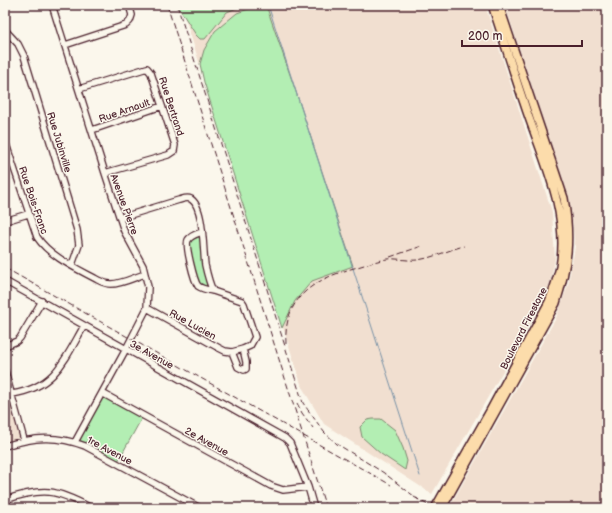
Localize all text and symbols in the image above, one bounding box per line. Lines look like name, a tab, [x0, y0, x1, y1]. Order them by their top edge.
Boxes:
scale bar	[462, 22, 582, 48]
text: 200 m	[468, 29, 502, 44]
street label: Rue Bertrand	[156, 75, 186, 138]
street label: Rue Arnault	[97, 97, 151, 125]
street label: Rue Jubinville	[44, 111, 74, 174]
street label: Rue Bois-Franc	[16, 165, 50, 236]
street label: Avenue Pierre	[108, 172, 141, 236]
street label: Boulevard Firestone	[498, 285, 550, 372]
street label: Rue Lucien	[167, 307, 218, 343]
street label: 3e Avenue	[127, 338, 176, 372]
street label: 2e Avenue	[183, 425, 231, 459]
street label: 1re Avenue	[85, 434, 134, 468]

